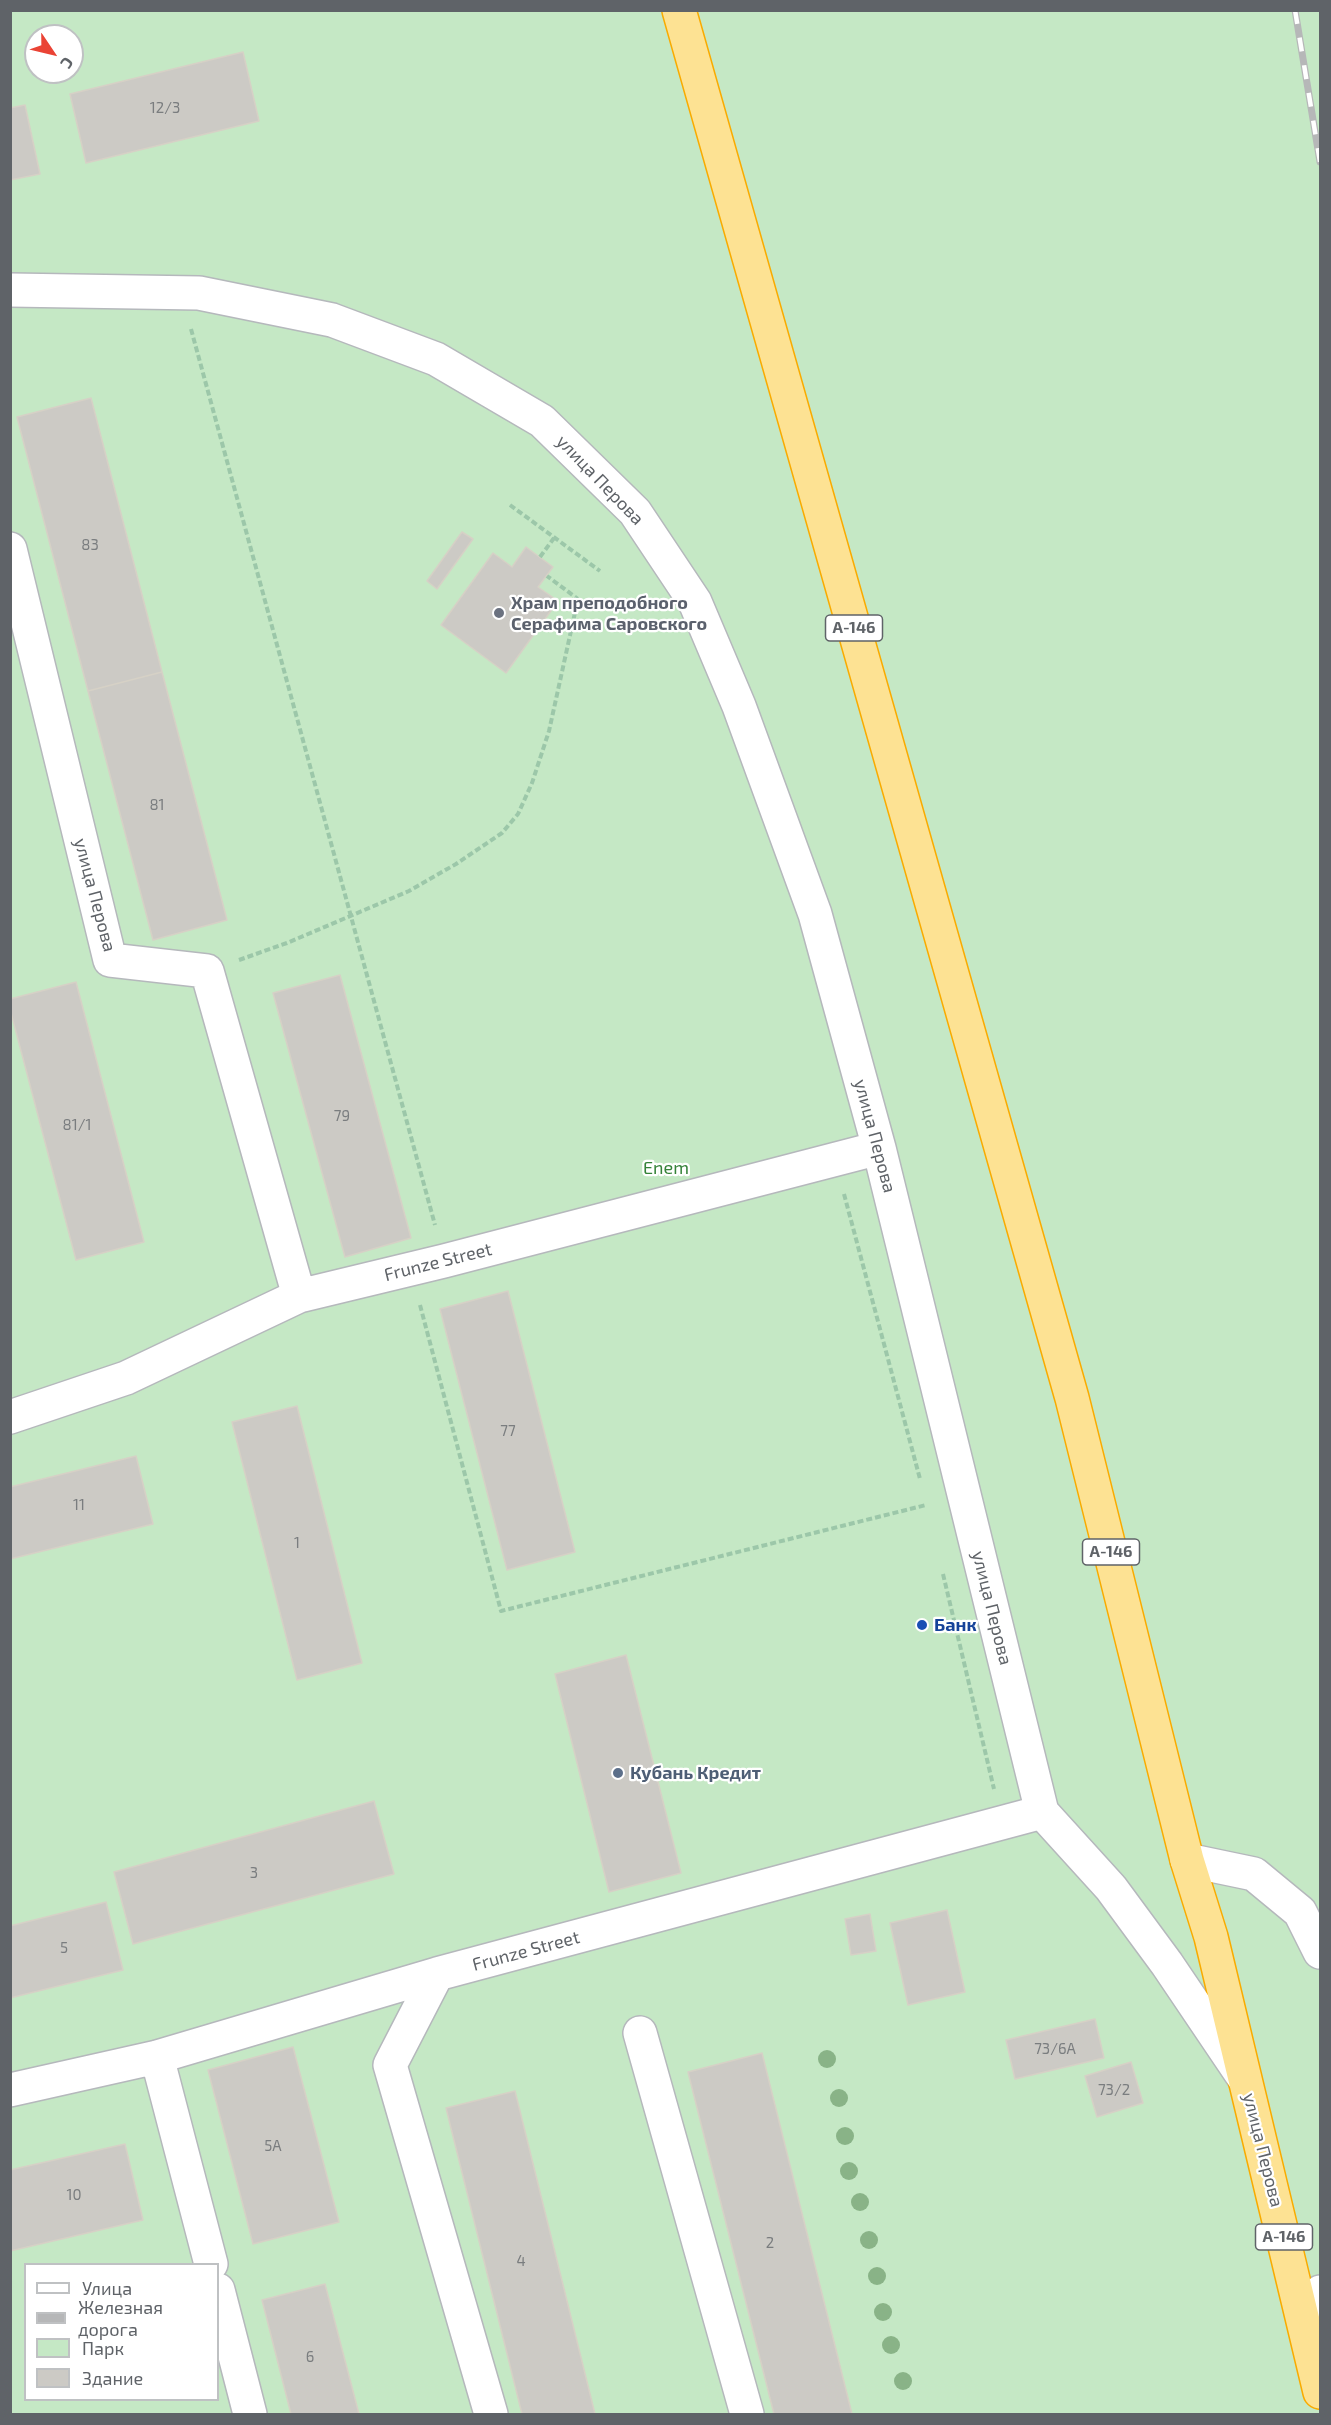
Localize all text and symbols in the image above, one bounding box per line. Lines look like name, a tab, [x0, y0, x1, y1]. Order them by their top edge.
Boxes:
north arrow	[24, 24, 84, 84]
text: С	[57, 54, 78, 73]
house number: 12/3	[150, 99, 180, 117]
street label: улица Перова	[552, 431, 648, 529]
house number: 83	[81, 536, 99, 554]
place label: Храм преподобного Серафима Саровского	[511, 592, 707, 634]
marker: Храм преподобного Серафима Саровского	[492, 606, 506, 620]
road number: А-146	[826, 615, 882, 641]
house number: 81	[149, 796, 165, 814]
street label: улица Перова	[69, 836, 121, 954]
street label: улица Перова	[849, 1077, 901, 1195]
house number: 79	[334, 1107, 350, 1125]
house number: 81/1	[63, 1116, 91, 1134]
park label: Enem	[643, 1157, 689, 1179]
street label: Frunze Street	[382, 1238, 494, 1286]
house number: 77	[500, 1422, 516, 1440]
house number: 11	[73, 1496, 85, 1514]
house number: 1	[294, 1534, 300, 1552]
road number: А-146	[1082, 1539, 1140, 1565]
street label: улица Перова	[967, 1549, 1017, 1667]
place label: Банк	[934, 1614, 977, 1636]
marker: Банк	[915, 1618, 929, 1632]
place label: Кубань Кредит	[630, 1762, 761, 1784]
marker: Кубань Кредит	[611, 1766, 625, 1780]
house number: 3	[250, 1864, 258, 1882]
street label: Frunze Street	[470, 1926, 582, 1976]
house number: 5	[60, 1939, 68, 1957]
house number: 73/6А	[1034, 2040, 1076, 2058]
house number: 73/2	[1098, 2081, 1130, 2099]
street label: улица Перова	[1238, 2091, 1288, 2209]
house number: 5А	[264, 2137, 282, 2155]
house number: 10	[66, 2186, 82, 2204]
road number: А-146	[1256, 2224, 1312, 2250]
house number: 2	[766, 2234, 774, 2252]
house number: 4	[516, 2252, 526, 2270]
legend	[24, 2263, 219, 2401]
text: Улица	[82, 2277, 132, 2299]
text: Железная дорога	[78, 2296, 163, 2340]
text: Парк	[82, 2337, 124, 2359]
house number: 6	[306, 2348, 314, 2366]
text: Здание	[82, 2367, 143, 2389]

